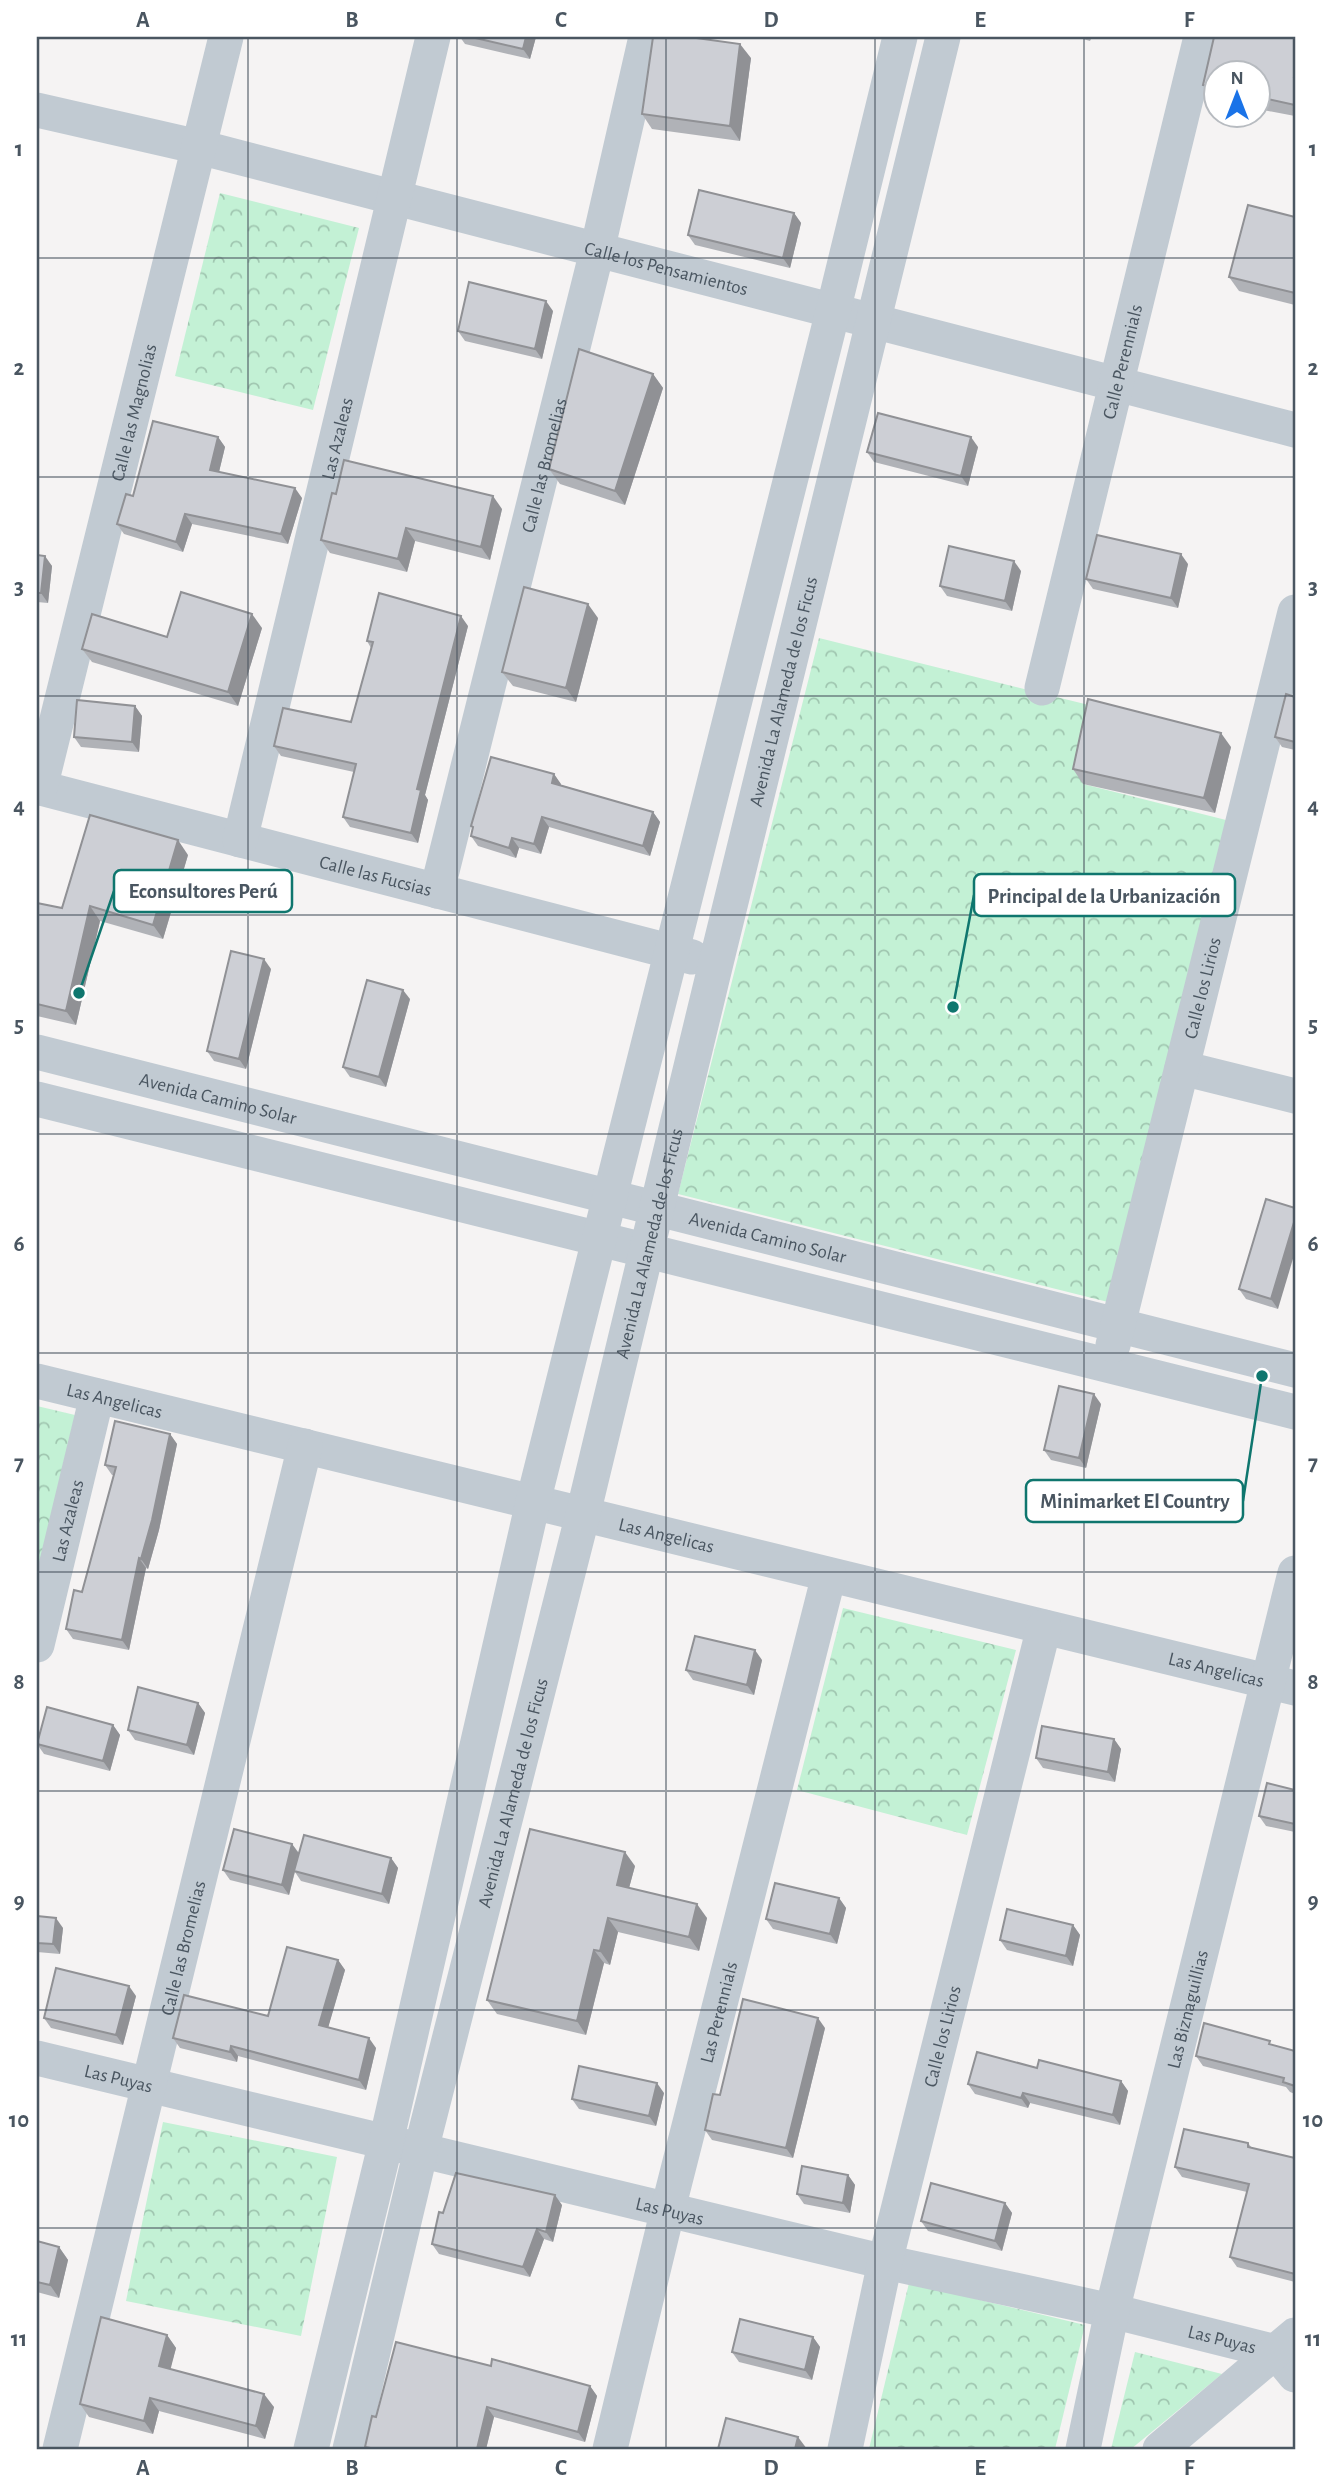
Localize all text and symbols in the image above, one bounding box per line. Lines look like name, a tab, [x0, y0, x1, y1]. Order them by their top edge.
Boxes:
text: A	[136, 9, 150, 32]
text: B	[345, 9, 359, 32]
text: C	[555, 9, 567, 32]
text: D	[763, 9, 779, 32]
text: E	[974, 9, 986, 32]
text: F	[1184, 9, 1195, 32]
north arrow	[1202, 60, 1272, 130]
text: N	[1230, 69, 1244, 88]
text: 1	[15, 138, 23, 161]
text: 1	[1309, 138, 1317, 161]
street label: Calle los Pensamientos	[582, 239, 750, 299]
street label: Calle Perennials	[1100, 303, 1146, 421]
street label: Calle las Magnolias	[108, 342, 161, 483]
text: 2	[14, 357, 25, 380]
text: 2	[1308, 357, 1319, 380]
street label: Las Azaleas	[319, 396, 357, 482]
street label: Calle las Bromelias	[519, 396, 571, 535]
street label: Avenida La Alameda de los Ficus	[747, 575, 821, 809]
text: 3	[14, 576, 24, 599]
text: 3	[1308, 576, 1318, 599]
text: 4	[13, 795, 25, 818]
text: 4	[1307, 795, 1319, 818]
street label: Calle las Fucsias	[317, 853, 434, 900]
callout: Econsultores Perú	[114, 870, 292, 912]
callout: Principal de la Urbanización	[974, 874, 1235, 916]
text: Econsultores Perú	[128, 881, 278, 902]
text: Principal de la Urbanización	[987, 886, 1221, 907]
street label: Calle los Lirios	[1181, 936, 1225, 1041]
text: 5	[14, 1014, 24, 1037]
text: 5	[1308, 1014, 1318, 1037]
street label: Avenida Camino Solar	[137, 1070, 298, 1128]
street label: Avenida La Alameda de los Ficus	[613, 1127, 687, 1361]
street label: Avenida Camino Solar	[687, 1209, 848, 1267]
text: 6	[13, 1233, 25, 1256]
text: 6	[1307, 1233, 1319, 1256]
street label: Las Angelicas	[65, 1381, 164, 1422]
text: 7	[14, 1452, 24, 1475]
text: 7	[1308, 1452, 1318, 1475]
street label: Las Azaleas	[49, 1478, 87, 1564]
callout: Minimarket El Country	[1026, 1480, 1243, 1522]
text: Minimarket El Country	[1040, 1491, 1230, 1512]
street label: Las Angelicas	[616, 1515, 716, 1557]
street label: Las Angelicas	[1166, 1649, 1266, 1691]
text: 8	[13, 1671, 25, 1694]
text: 8	[1307, 1671, 1319, 1694]
street label: Avenida La Alameda de los Ficus	[475, 1676, 552, 1910]
street label: Calle las Bromelias	[158, 1879, 210, 2017]
text: 9	[13, 1890, 25, 1913]
text: 9	[1307, 1890, 1319, 1913]
street label: Las Biznaguillias	[1164, 1948, 1212, 2071]
street label: Las Perennials	[697, 1960, 741, 2065]
street label: Calle los Lirios	[921, 1984, 965, 2089]
street label: Las Puyas	[82, 2062, 154, 2096]
text: 10	[9, 2109, 29, 2132]
text: 10	[1303, 2109, 1323, 2132]
street label: Las Puyas	[634, 2194, 706, 2229]
street label: Las Puyas	[1186, 2322, 1258, 2358]
text: 11	[11, 2328, 27, 2351]
text: 11	[1305, 2328, 1321, 2351]
text: A	[136, 2457, 150, 2480]
text: B	[345, 2457, 359, 2480]
text: C	[555, 2457, 567, 2480]
text: D	[763, 2457, 779, 2480]
text: E	[974, 2457, 986, 2480]
text: F	[1184, 2457, 1195, 2480]

